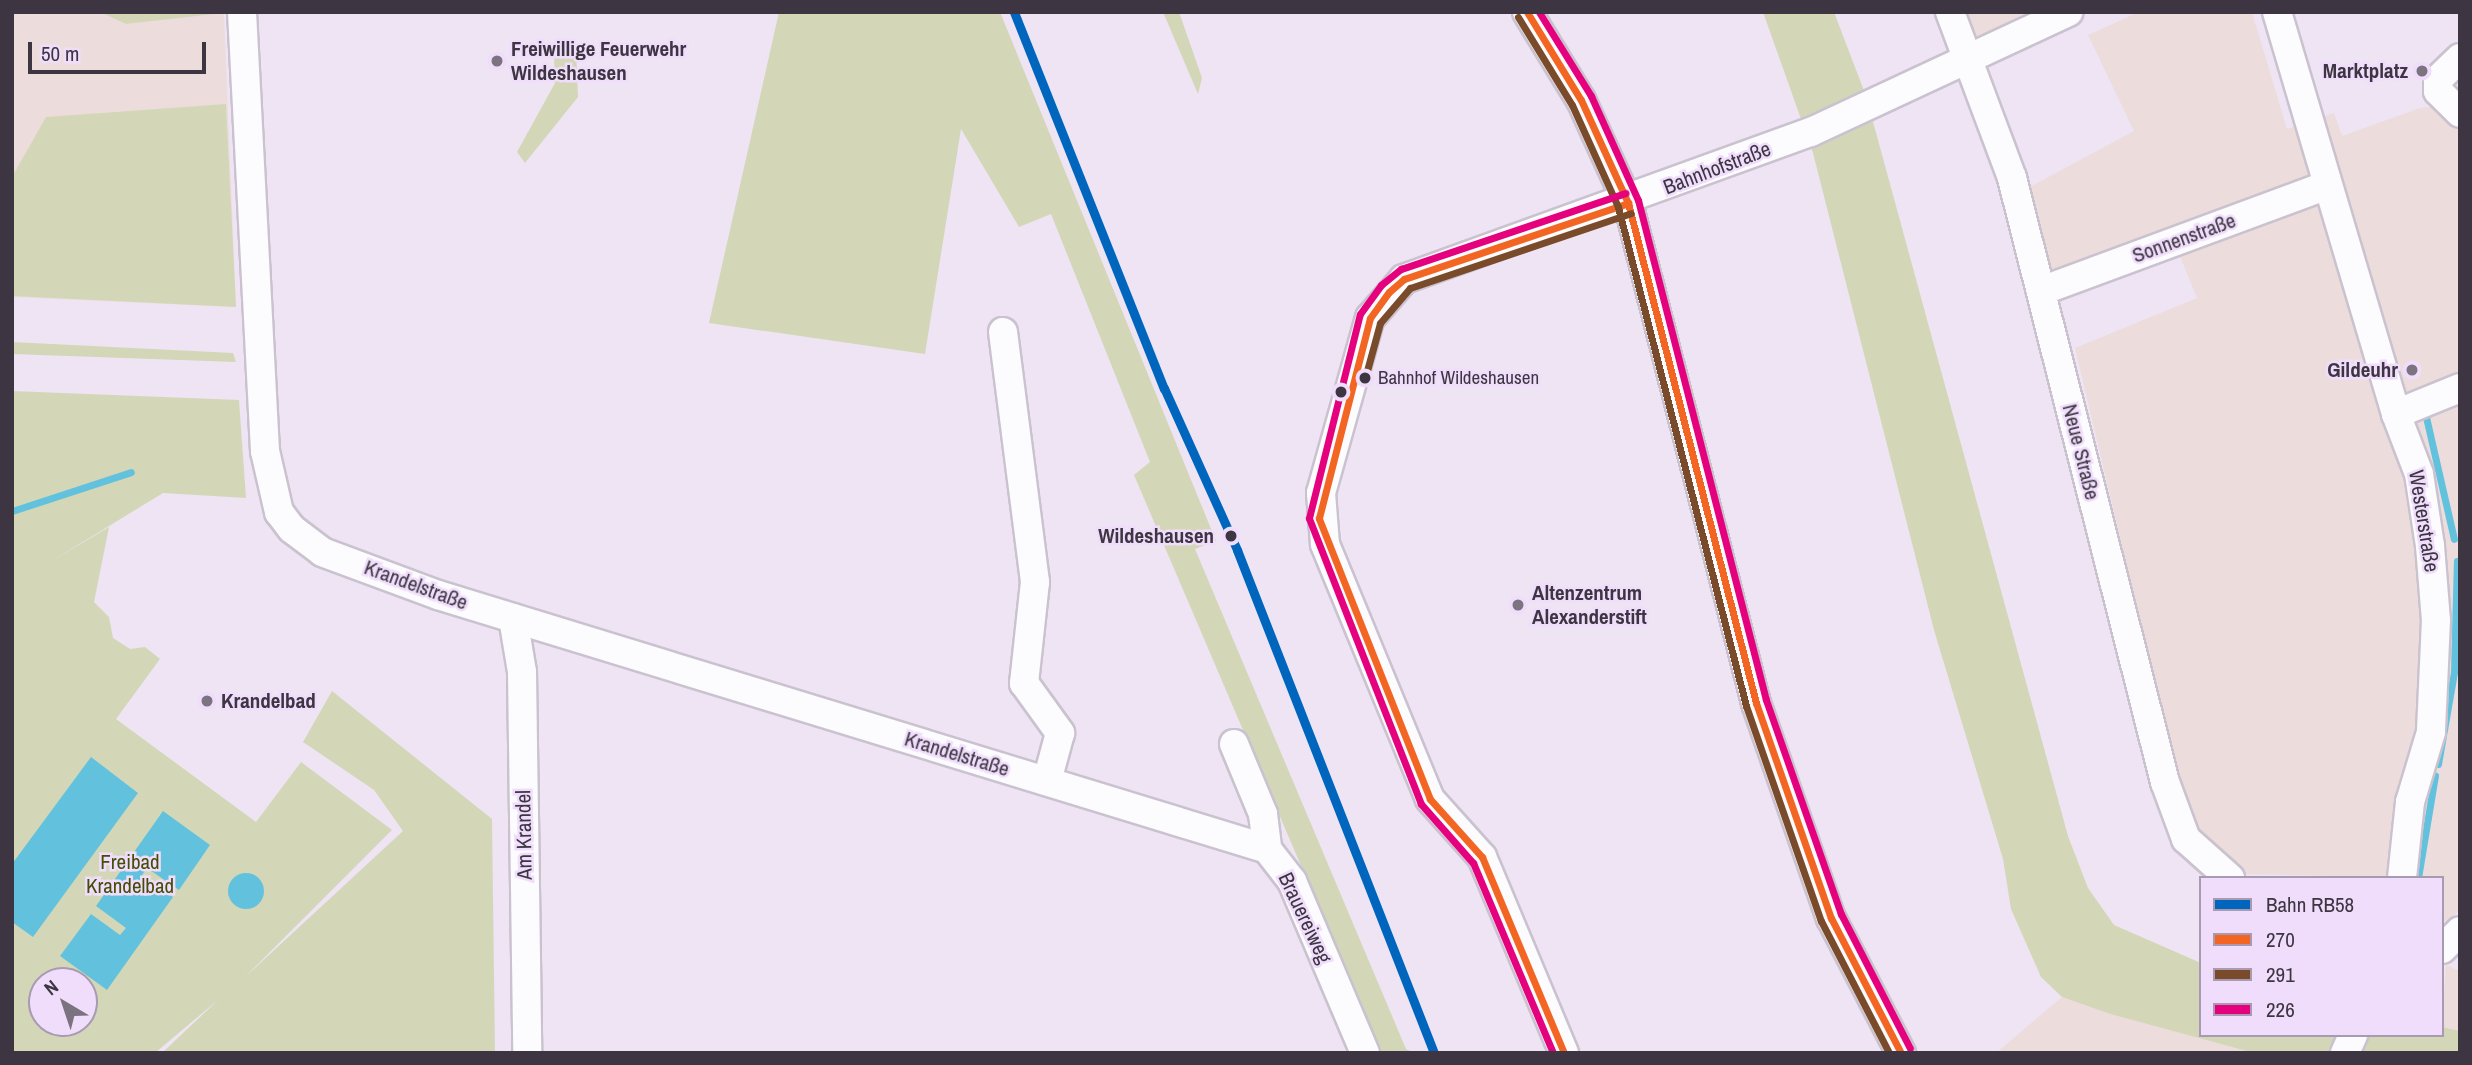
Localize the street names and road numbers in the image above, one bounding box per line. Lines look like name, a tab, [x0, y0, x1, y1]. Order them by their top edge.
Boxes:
street label: Bahnhofstraße	[1660, 136, 1774, 200]
street label: Sonnenstraße	[2129, 208, 2239, 268]
street label: Neue Straße	[2057, 402, 2105, 502]
street label: Westerstraße	[2403, 468, 2445, 574]
street label: Krandelstraße	[361, 555, 471, 615]
street label: Krandelstraße	[902, 726, 1012, 782]
street label: Am Krandel	[511, 790, 537, 880]
street label: Brauereiweg	[1273, 868, 1337, 968]

